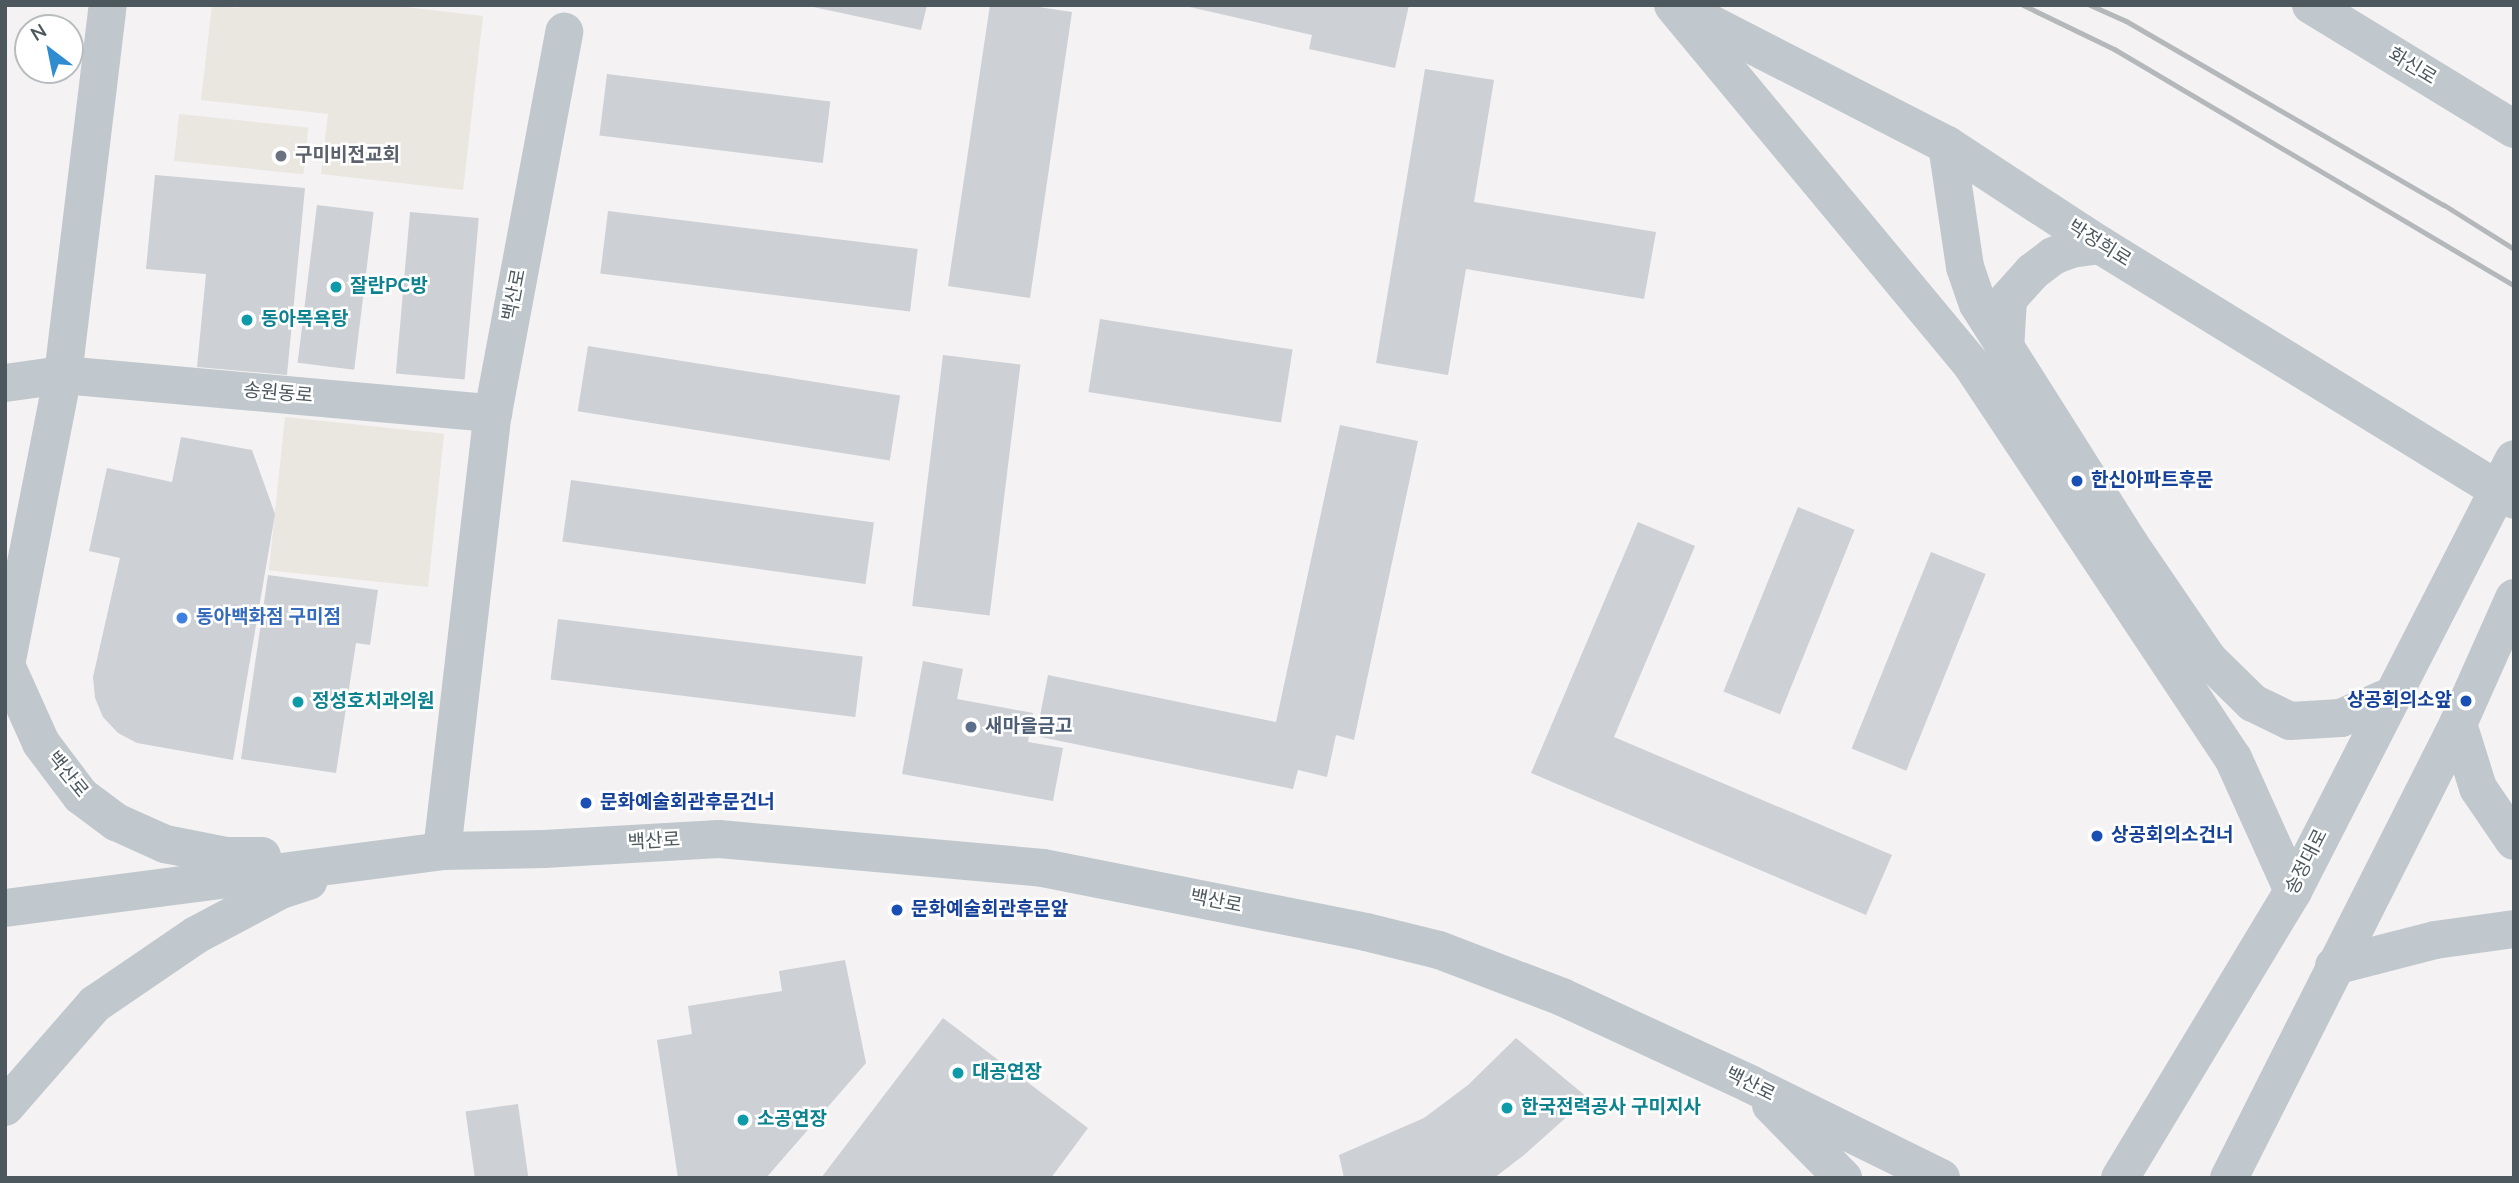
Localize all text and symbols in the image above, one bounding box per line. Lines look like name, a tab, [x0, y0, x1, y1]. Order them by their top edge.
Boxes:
north arrow	[14, 14, 84, 84]
text: N	[26, 18, 52, 48]
street label: 화신로	[2384, 44, 2440, 90]
place label: 구미비전교회	[295, 145, 400, 167]
marker: 구미비전교회	[273, 148, 289, 164]
street label: 박정희로	[2063, 216, 2135, 272]
street label: 백산로	[499, 267, 531, 323]
place label: 잘란PC방	[350, 276, 428, 298]
marker: 잘란PC방	[328, 279, 344, 295]
place label: 동아목욕탕	[261, 309, 348, 331]
marker: 동아목욕탕	[239, 312, 255, 328]
street label: 송원동로	[242, 380, 314, 408]
place label: 한신아파트후문	[2091, 470, 2213, 492]
marker: 한신아파트후문	[2069, 473, 2085, 489]
place label: 동아백화점 구미점	[196, 607, 341, 629]
marker: 동아백화점 구미점	[174, 610, 190, 626]
place label: 상공회의소앞	[2347, 690, 2452, 712]
place label: 정성호치과의원	[312, 691, 434, 713]
marker: 상공회의소앞	[2458, 693, 2474, 709]
marker: 정성호치과의원	[290, 694, 306, 710]
place label: 새마을금고	[985, 716, 1072, 738]
marker: 새마을금고	[963, 719, 979, 735]
street label: 백산로	[42, 747, 92, 803]
place label: 문화예술회관후문건너	[600, 792, 775, 814]
marker: 문화예술회관후문건너	[578, 795, 594, 811]
place label: 상공회의소건너	[2111, 825, 2233, 847]
street label: 송정대로	[2281, 826, 2333, 898]
marker: 상공회의소건너	[2089, 828, 2105, 844]
street label: 백산로	[627, 829, 681, 855]
street label: 백산로	[1188, 886, 1244, 918]
place label: 문화예술회관후문앞	[911, 899, 1068, 921]
marker: 문화예술회관후문앞	[889, 902, 905, 918]
place label: 대공연장	[972, 1062, 1042, 1084]
street label: 백산로	[1721, 1063, 1779, 1107]
marker: 대공연장	[950, 1065, 966, 1081]
place label: 한국전력공사 구미지사	[1521, 1097, 1701, 1119]
marker: 한국전력공사 구미지사	[1499, 1100, 1515, 1116]
place label: 소공연장	[757, 1109, 827, 1131]
marker: 소공연장	[735, 1112, 751, 1128]

